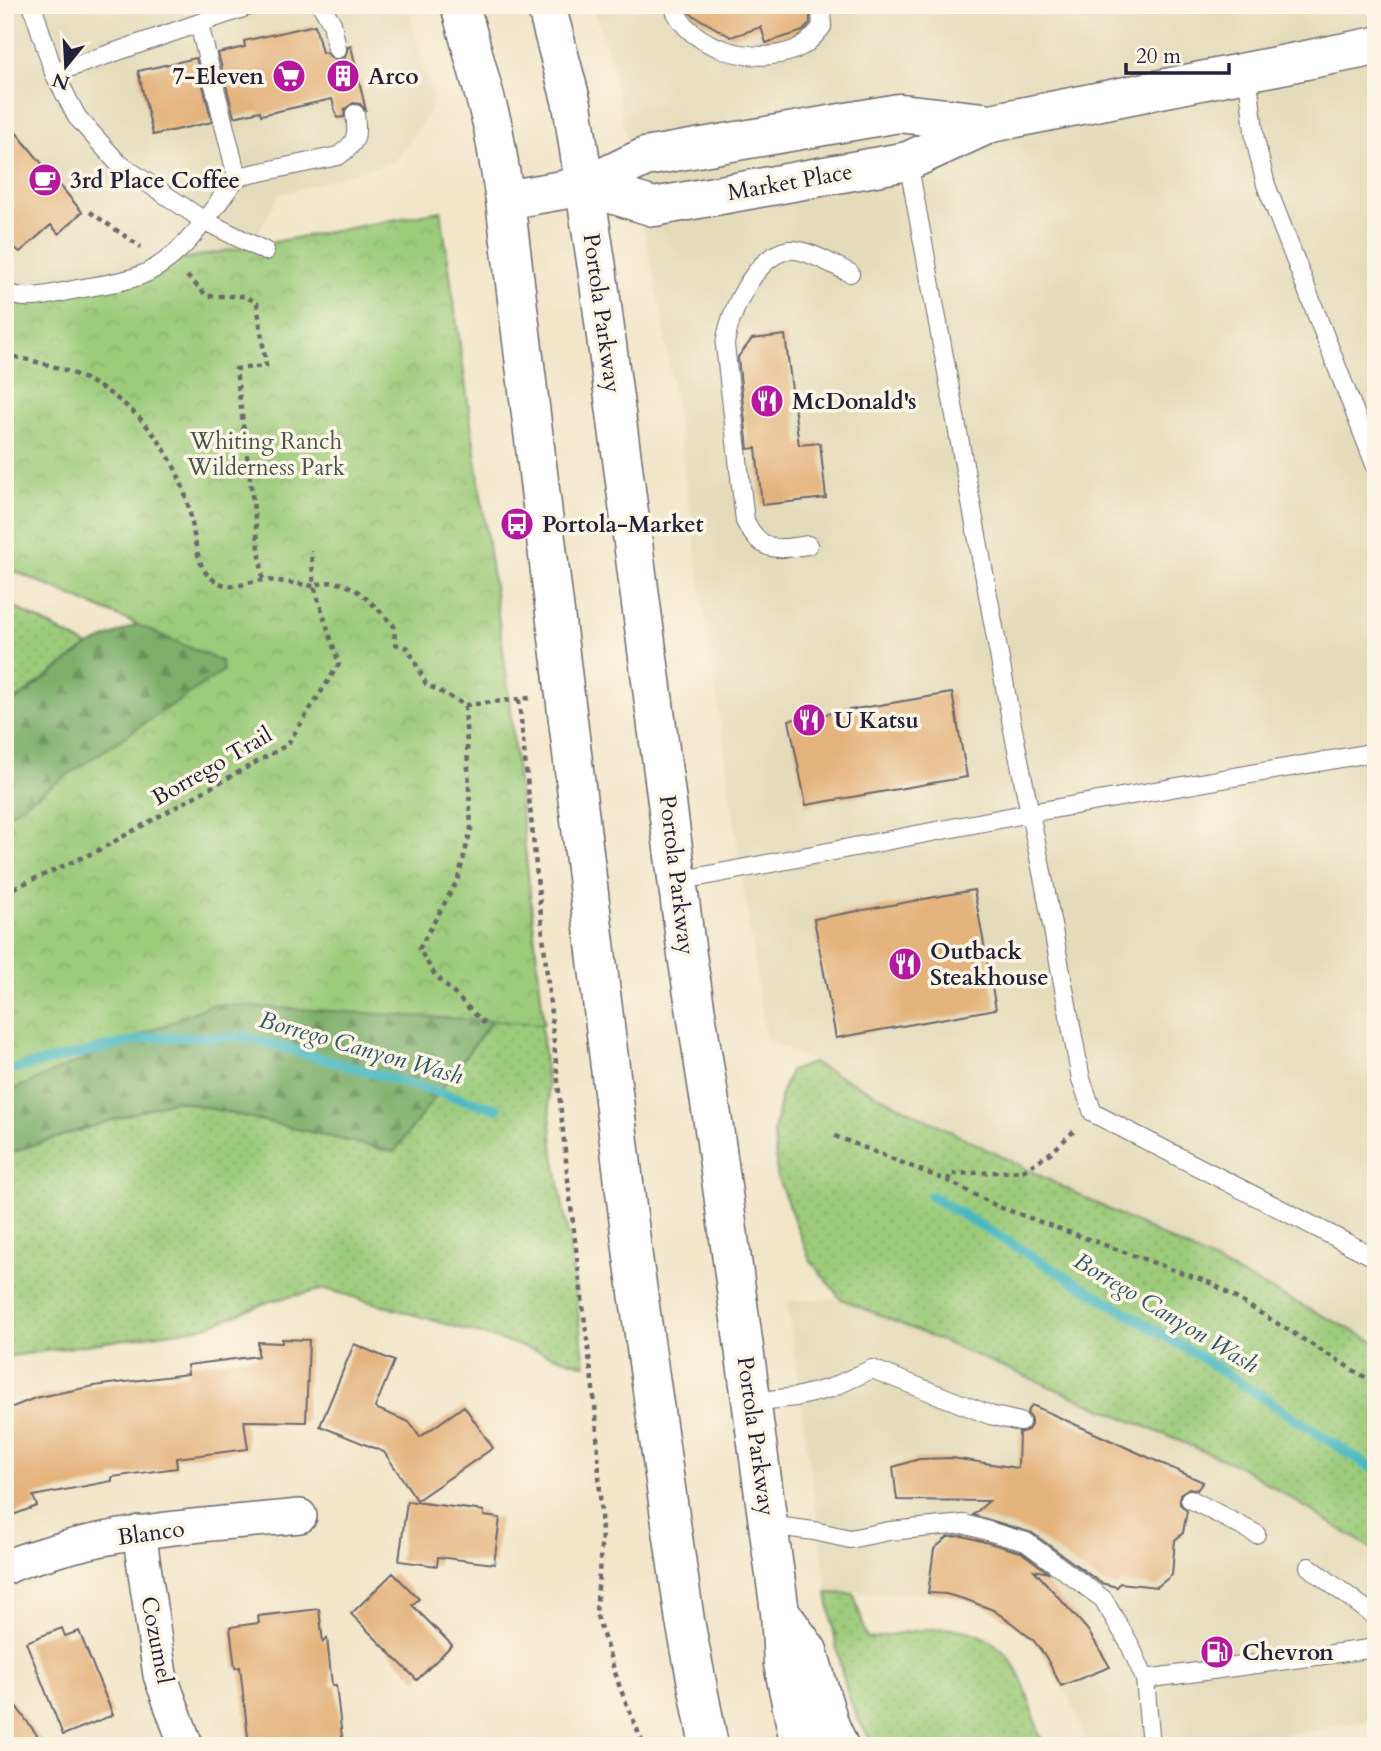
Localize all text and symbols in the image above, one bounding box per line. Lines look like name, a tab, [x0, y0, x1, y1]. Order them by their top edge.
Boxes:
north arrow	[32, 32, 102, 102]
scale bar	[1126, 32, 1229, 76]
text: 20 m	[1136, 42, 1181, 71]
supermarket icon: 7-Eleven	[270, 57, 308, 95]
building icon: Arco	[324, 57, 362, 95]
place label: 7-Eleven	[172, 61, 264, 92]
place label: Arco	[368, 61, 419, 92]
text: N	[49, 66, 73, 96]
street label: Market Place	[725, 156, 855, 208]
cafe icon: 3rd Place Coffee	[26, 161, 64, 199]
place label: 3rd Place Coffee	[70, 165, 240, 196]
street label: Portola Parkway	[575, 231, 629, 395]
restaurant icon: McDonald's	[748, 382, 786, 420]
place label: McDonald's	[792, 386, 916, 417]
park label: Whiting Ranch Wilderness Park	[186, 426, 346, 483]
bus stop icon: Portola-Market	[498, 505, 536, 543]
place label: Portola-Market	[542, 509, 704, 540]
restaurant icon: U Katsu	[790, 701, 828, 739]
place label: U Katsu	[834, 705, 919, 736]
street label: Borrego Trail	[146, 719, 278, 813]
street label: Portola Parkway	[652, 793, 702, 957]
place label: Outback Steakhouse	[930, 936, 1049, 993]
restaurant icon: Outback Steakhouse	[886, 945, 924, 983]
water label: Borrego Canyon Wash	[255, 1003, 467, 1093]
water label: Borrego Canyon Wash	[1067, 1245, 1265, 1382]
street label: Portola Parkway	[729, 1354, 783, 1518]
street label: Blanco	[115, 1513, 187, 1553]
street label: Cozumel	[133, 1594, 181, 1687]
fuel station icon: Chevron	[1198, 1633, 1236, 1671]
place label: Chevron	[1242, 1637, 1334, 1668]

